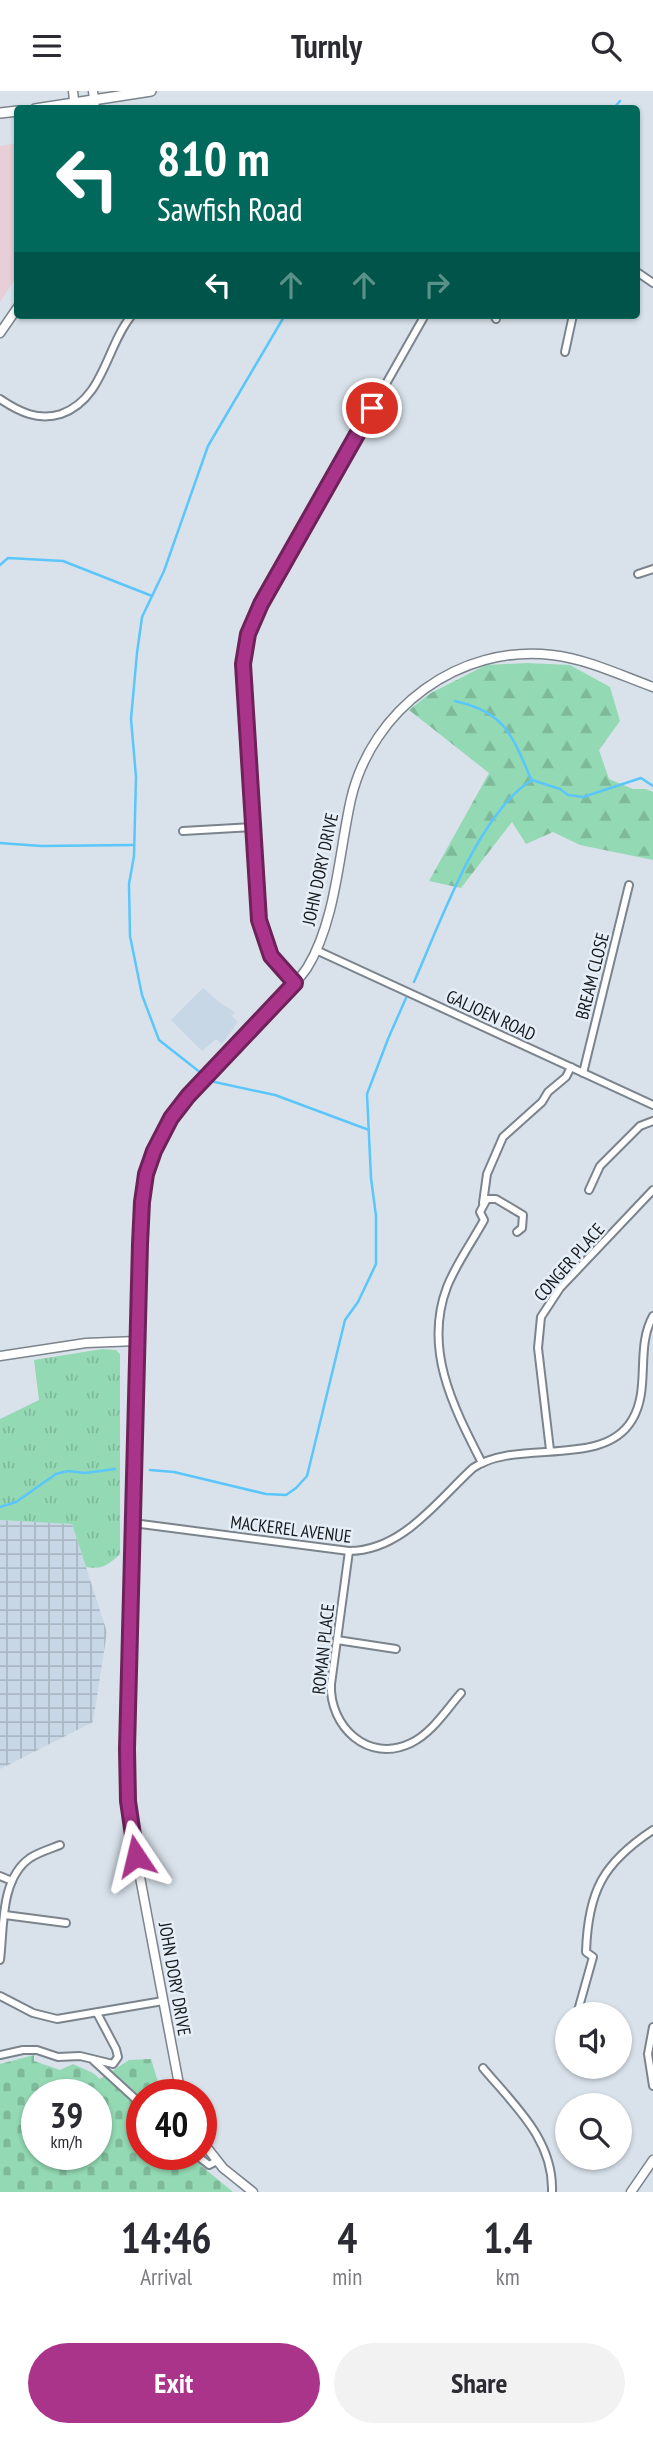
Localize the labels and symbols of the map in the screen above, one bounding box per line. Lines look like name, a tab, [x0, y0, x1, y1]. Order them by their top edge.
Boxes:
pin	[342, 378, 402, 438]
street label: JOHN DORY DRIVE	[297, 811, 343, 928]
street label: BREAM CLOSE	[570, 930, 614, 1022]
street label: GALJOEN ROAD	[443, 984, 539, 1046]
street label: CONGER PLACE	[529, 1218, 609, 1306]
street label: MACKEREL AVENUE	[229, 1510, 353, 1548]
street label: ROMAN PLACE	[307, 1602, 339, 1696]
position arrow	[99, 1819, 173, 1893]
street label: JOHN DORY DRIVE	[154, 1920, 196, 2037]
speed limit sign: 40	[126, 2079, 217, 2170]

